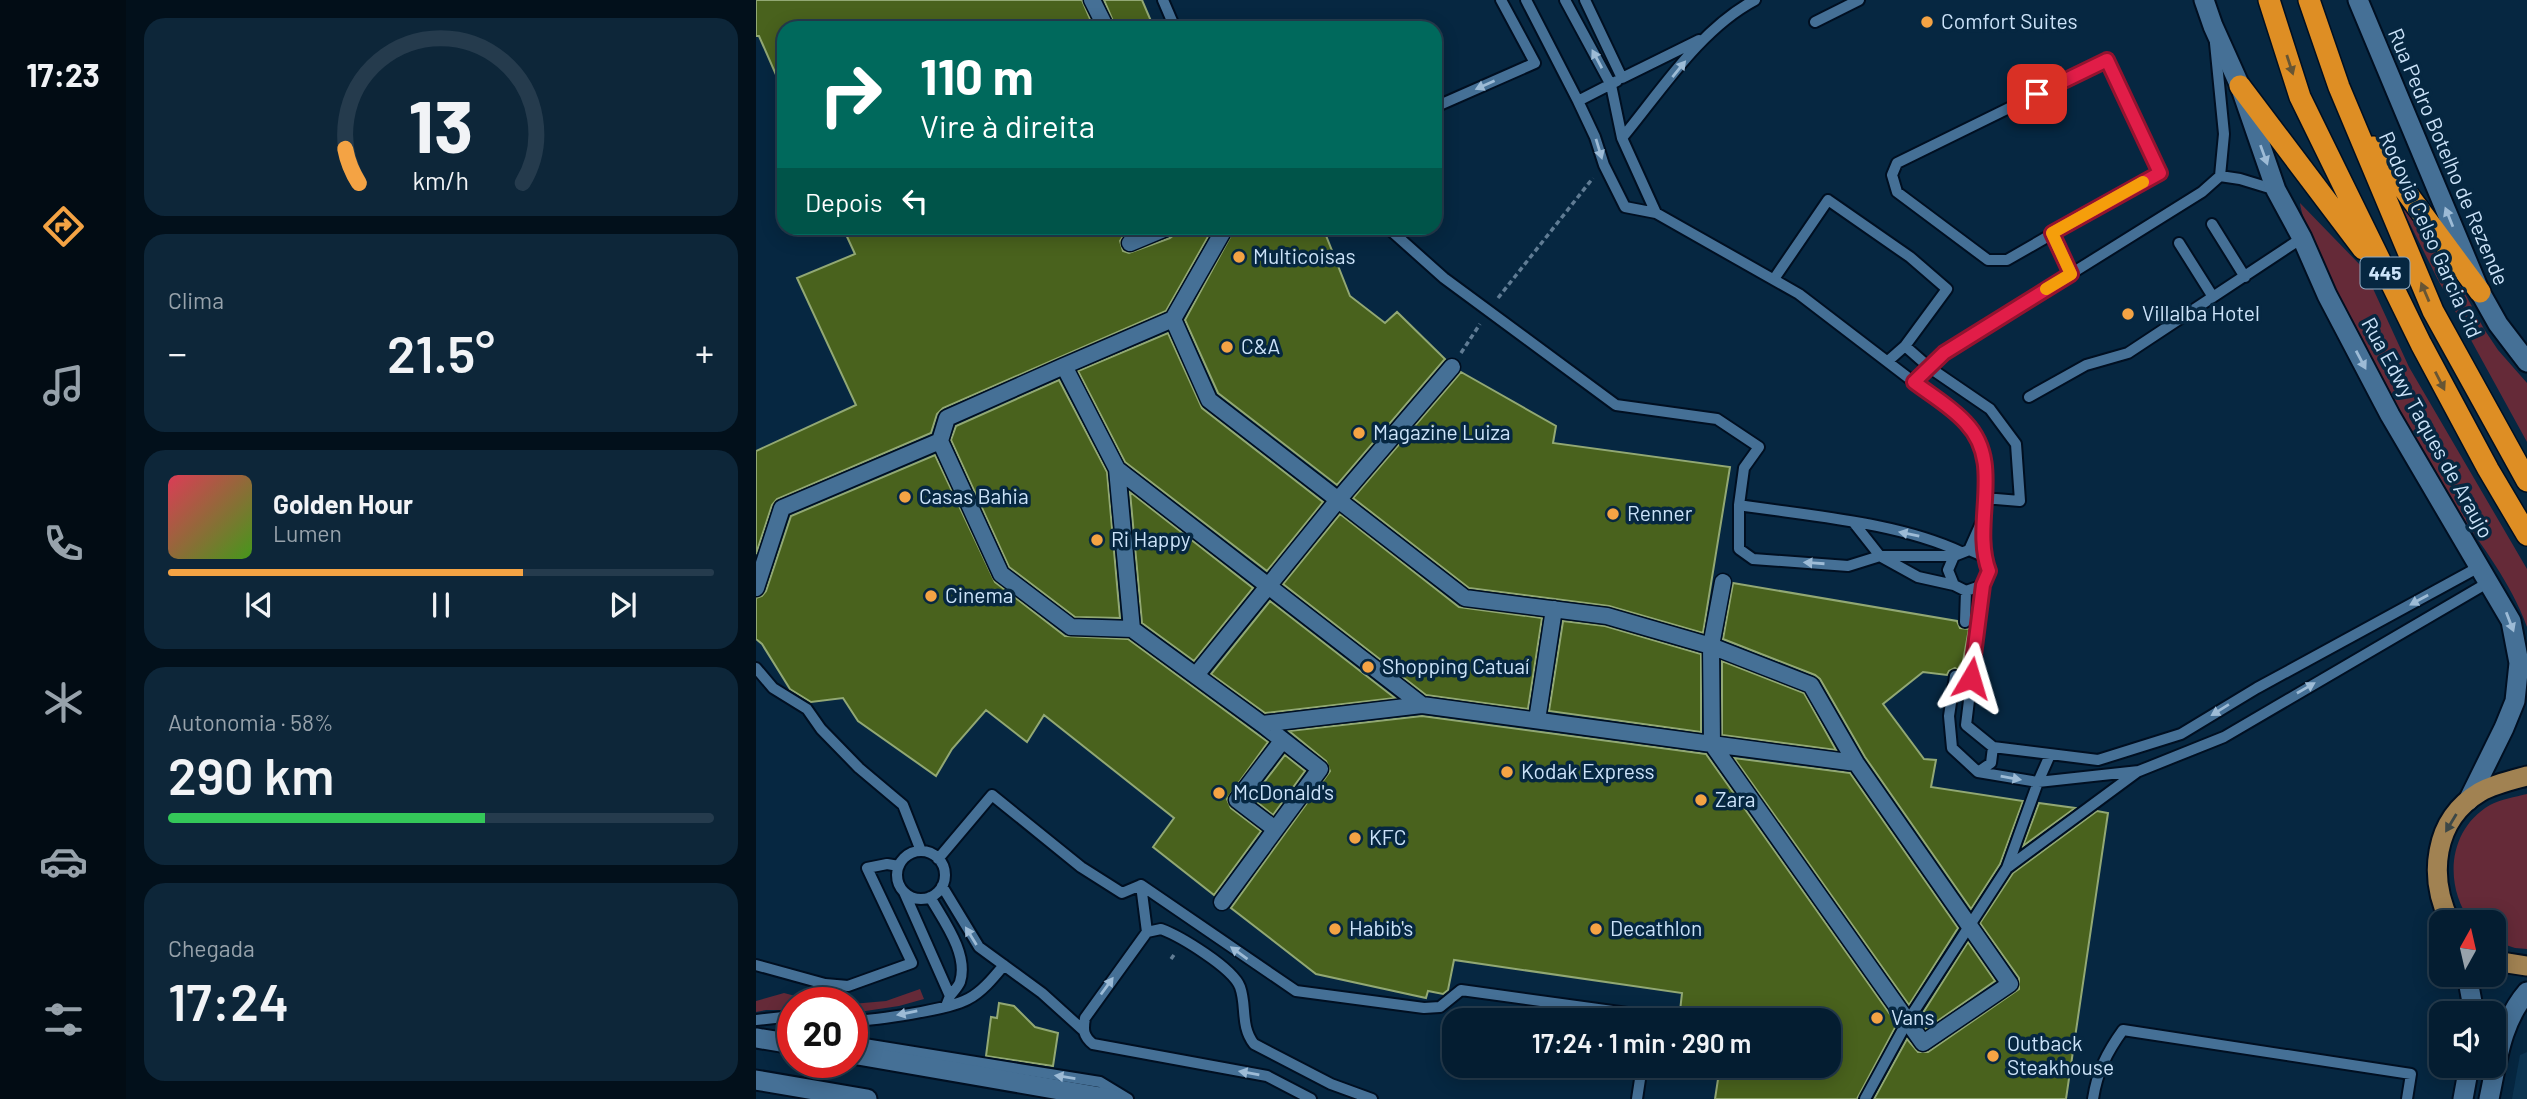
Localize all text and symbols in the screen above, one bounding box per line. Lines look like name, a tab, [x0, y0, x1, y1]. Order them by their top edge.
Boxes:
place label: Comfort Suites	[1941, 8, 2078, 33]
marker: Comfort Suites	[1919, 14, 1935, 30]
street label: Rua Pedro Botelho de Rezende	[2384, 24, 2515, 289]
text: 110 m	[920, 46, 1034, 105]
icon: right	[805, 49, 896, 140]
one-way arrow	[1591, 49, 1603, 69]
text: 17:23	[26, 55, 100, 93]
one-way arrow	[2285, 55, 2295, 76]
one-way arrow	[1671, 60, 1686, 78]
pin	[2007, 64, 2067, 124]
icon: arrive	[2018, 75, 2056, 113]
one-way arrow	[1475, 79, 1495, 91]
text: 13	[408, 80, 474, 168]
text: Vire à direita	[920, 106, 1095, 144]
street label: Rodovia Celso Garcia Cid	[2375, 127, 2488, 341]
one-way arrow	[1594, 139, 1604, 160]
one-way arrow	[2259, 145, 2270, 166]
text: km/h	[413, 165, 469, 195]
icon: left	[896, 182, 934, 220]
text: Depois	[805, 186, 882, 217]
icon: directions	[39, 202, 88, 251]
one-way arrow	[2443, 206, 2454, 227]
place label: Multicoisas	[1253, 243, 1356, 268]
marker: Multicoisas	[1231, 249, 1247, 265]
road number: 445	[2360, 258, 2410, 288]
one-way arrow	[2419, 281, 2430, 302]
text: Clima	[168, 286, 224, 314]
place label: Villalba Hotel	[2142, 300, 2260, 325]
marker: Villalba Hotel	[2120, 306, 2136, 322]
street label: Rua Edwy Taques de Araujo	[2357, 313, 2499, 542]
text: 21.5°	[387, 321, 495, 383]
text: −	[168, 329, 187, 375]
text: +	[695, 329, 714, 375]
place label: C&A	[1241, 333, 1281, 358]
marker: C&A	[1219, 339, 1235, 355]
one-way arrow	[2355, 351, 2367, 371]
icon: music	[39, 361, 88, 410]
one-way arrow	[2434, 371, 2445, 391]
place label: Magazine Luiza	[1373, 419, 1511, 444]
marker: Magazine Luiza	[1351, 425, 1367, 441]
place label: Casas Bahia	[919, 483, 1029, 508]
text: Golden Hour	[273, 488, 413, 519]
marker: Casas Bahia	[897, 489, 913, 505]
place label: Renner	[1627, 500, 1693, 525]
marker: Renner	[1605, 506, 1621, 522]
icon: phone	[39, 519, 88, 568]
text: Lumen	[273, 519, 342, 547]
place label: Ri Happy	[1111, 526, 1191, 551]
one-way arrow	[1898, 528, 1920, 539]
marker: Ri Happy	[1089, 532, 1105, 548]
one-way arrow	[1802, 558, 1824, 569]
place label: Cinema	[945, 582, 1014, 607]
icon: previous	[240, 586, 278, 624]
icon: pause	[422, 586, 460, 624]
icon: next	[604, 586, 642, 624]
marker: Cinema	[923, 588, 939, 604]
one-way arrow	[2409, 594, 2429, 605]
one-way arrow	[2504, 611, 2515, 632]
position arrow	[1934, 641, 2008, 715]
place label: Shopping Catuaí	[1382, 653, 1530, 678]
marker: Shopping Catuaí	[1360, 659, 1376, 675]
icon: climate	[39, 678, 88, 727]
one-way arrow	[2296, 683, 2316, 695]
one-way arrow	[2211, 704, 2230, 717]
text: Autonomia · 58%	[168, 708, 334, 736]
text: 290 km	[168, 743, 334, 805]
place label: Kodak Express	[1521, 758, 1655, 783]
marker: Kodak Express	[1499, 764, 1515, 780]
one-way arrow	[2000, 773, 2022, 784]
place label: McDonald's	[1233, 779, 1334, 804]
marker: McDonald's	[1211, 785, 1227, 801]
place label: Zara	[1715, 786, 1756, 811]
marker: Zara	[1693, 792, 1709, 808]
one-way arrow	[2445, 814, 2458, 833]
place label: KFC	[1369, 824, 1406, 849]
marker: KFC	[1347, 830, 1363, 846]
icon: car	[39, 837, 88, 886]
north arrow	[2429, 910, 2506, 987]
map controls	[2429, 910, 2506, 1078]
place label: Habib's	[1349, 915, 1413, 940]
place label: Decathlon	[1610, 915, 1702, 940]
marker: Habib's	[1327, 921, 1343, 937]
marker: Decathlon	[1588, 921, 1604, 937]
one-way arrow	[965, 926, 978, 945]
text: Chegada	[168, 934, 255, 962]
one-way arrow	[1230, 946, 1248, 960]
text: 17:24	[168, 969, 289, 1031]
one-way arrow	[1100, 977, 1114, 996]
speed limit sign: 20	[777, 987, 868, 1078]
icon: filters	[39, 995, 88, 1044]
button: sound	[2429, 1001, 2506, 1078]
place label: Vans	[1891, 1004, 1935, 1029]
one-way arrow	[896, 1008, 918, 1019]
marker: Vans	[1869, 1010, 1885, 1026]
text: 17:24 · 1 min · 290 m	[1532, 1027, 1751, 1058]
place label: Outback Steakhouse	[2007, 1030, 2114, 1079]
marker: Outback Steakhouse	[1985, 1048, 2001, 1064]
one-way arrow	[1238, 1067, 1260, 1078]
one-way arrow	[1054, 1071, 1076, 1082]

